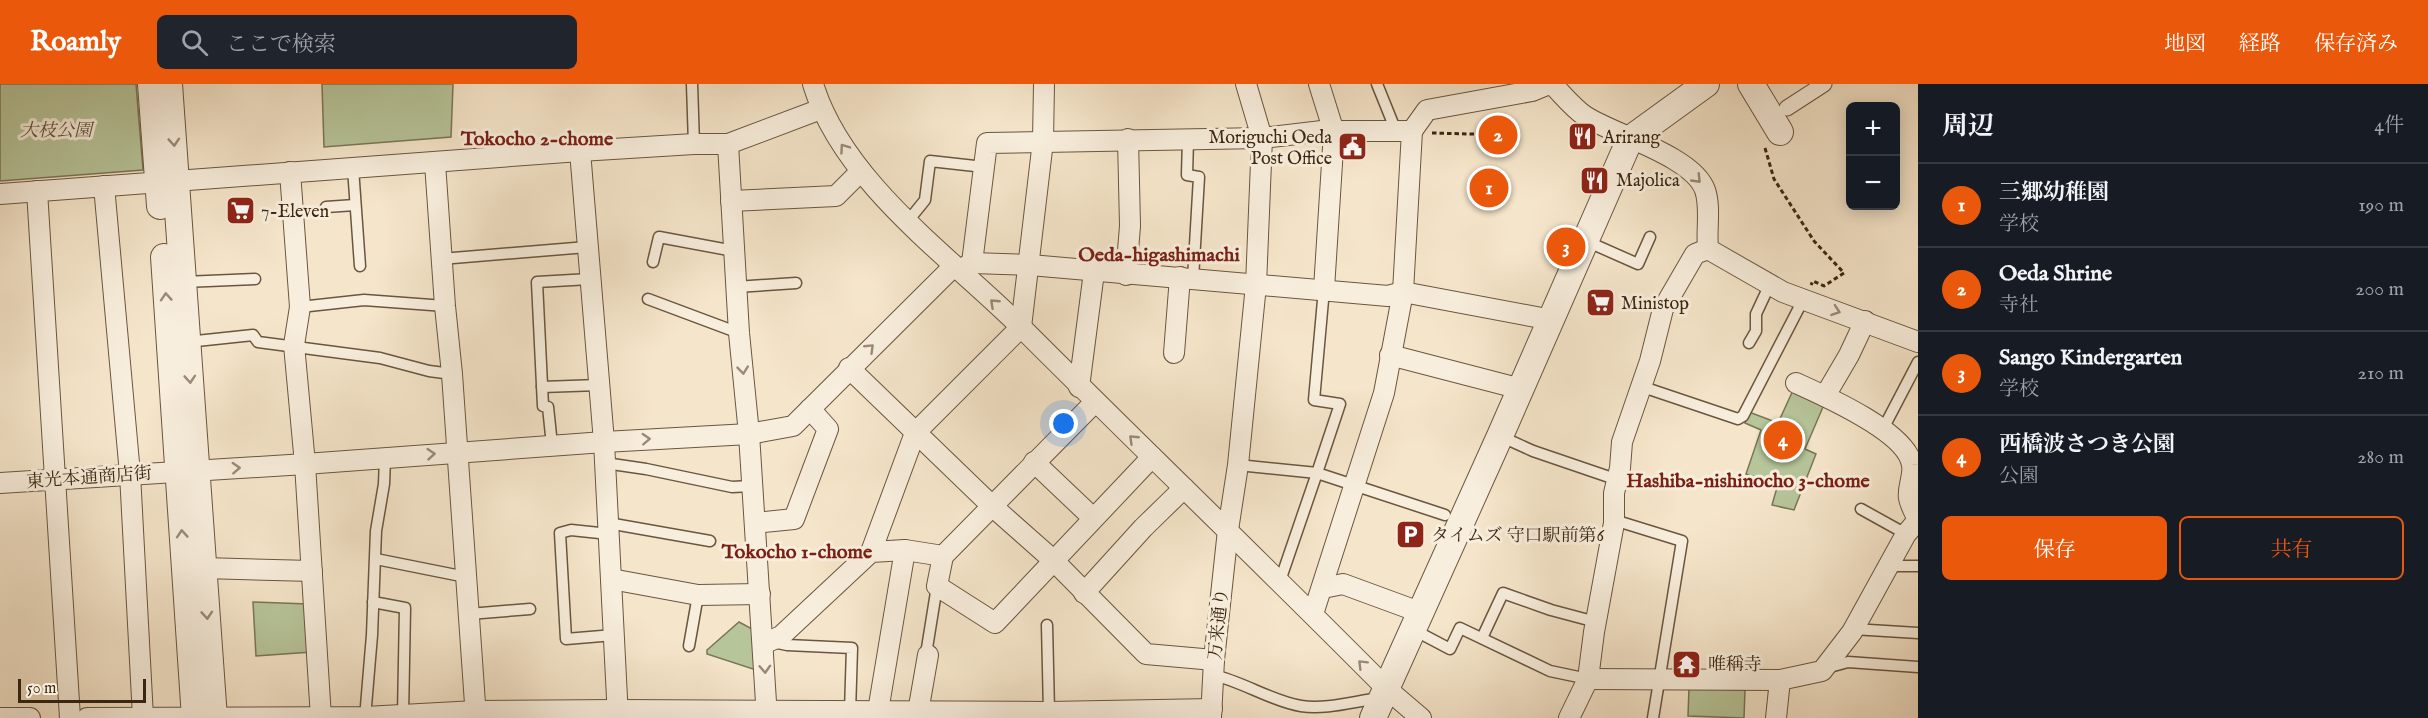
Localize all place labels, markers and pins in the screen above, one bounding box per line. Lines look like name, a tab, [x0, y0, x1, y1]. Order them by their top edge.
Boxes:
pin: 2	[1478, 112, 1518, 158]
restaurant icon: Arirang	[1566, 121, 1598, 153]
place label: Moriguchi Oeda Post Office	[1208, 127, 1332, 171]
place label: Arirang	[1602, 127, 1661, 150]
public building icon: Moriguchi Oeda Post Office	[1337, 131, 1369, 163]
restaurant icon: Majolica	[1579, 164, 1611, 196]
pin: 1	[1470, 166, 1508, 210]
place label: Majolica	[1616, 170, 1680, 193]
supermarket icon: 7-Eleven	[224, 195, 256, 227]
place label: 7-Eleven	[261, 201, 330, 224]
pin: 3	[1546, 224, 1586, 270]
supermarket icon: Ministop	[1584, 287, 1616, 319]
place label: Ministop	[1621, 293, 1689, 316]
pin: 4	[1764, 418, 1802, 462]
parking icon: タイムズ 守口駅前第6	[1394, 519, 1426, 551]
place label: タイムズ 守口駅前第6	[1431, 525, 1605, 548]
temple icon: 唯稱寺	[1671, 648, 1703, 680]
place label: 唯稱寺	[1708, 654, 1762, 677]

